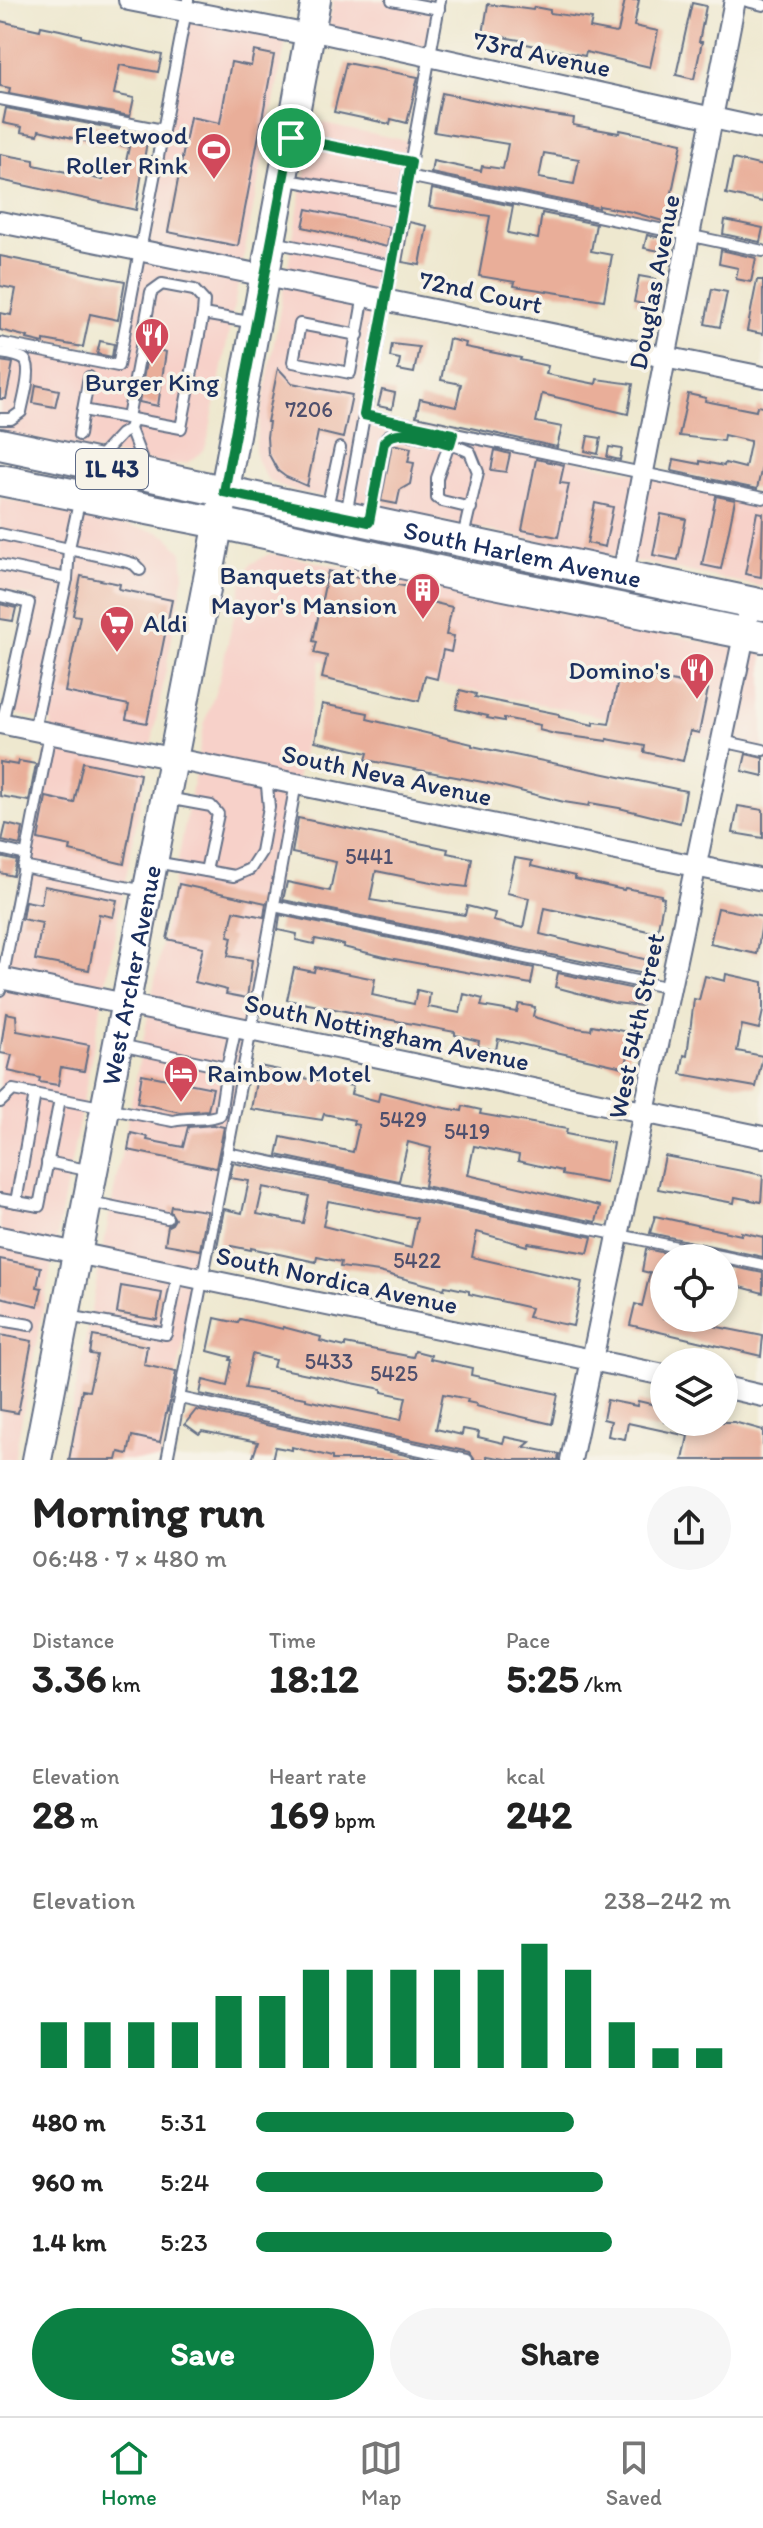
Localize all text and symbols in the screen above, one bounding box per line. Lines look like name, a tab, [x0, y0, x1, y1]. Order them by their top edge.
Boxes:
street label: 73rd Avenue	[470, 24, 614, 84]
pin	[257, 104, 325, 172]
icon: arrive	[269, 116, 313, 160]
place label: Fleetwood Roller Rink	[66, 119, 189, 181]
sports icon: Fleetwood Roller Rink	[195, 131, 233, 181]
street label: Douglas Avenue	[621, 192, 687, 372]
street label: 72nd Court	[416, 263, 546, 321]
restaurant icon: Burger King	[133, 316, 171, 366]
place label: Burger King	[85, 366, 220, 398]
house number: 7206	[285, 396, 333, 423]
road number: IL 43	[76, 449, 148, 489]
street label: South Harlem Avenue	[401, 514, 644, 595]
place label: Banquets at the Mayor's Mansion	[211, 559, 397, 621]
building icon: Banquets at the Mayor's Mansion	[404, 571, 442, 621]
supermarket icon: Aldi	[98, 604, 136, 654]
place label: Aldi	[143, 607, 188, 639]
restaurant icon: Domino's	[678, 651, 716, 701]
place label: Domino's	[568, 654, 671, 686]
street label: South Neva Avenue	[279, 737, 495, 813]
house number: 5441	[345, 843, 393, 870]
street label: West Archer Avenue	[94, 862, 168, 1088]
street label: West 54th Street	[601, 930, 671, 1122]
street label: South Nottingham Avenue	[242, 986, 532, 1078]
hotel icon: Rainbow Motel	[162, 1054, 200, 1104]
place label: Rainbow Motel	[207, 1057, 371, 1089]
house number: 5429	[379, 1106, 427, 1133]
house number: 5419	[444, 1118, 490, 1145]
street label: South Nordica Avenue	[213, 1239, 461, 1321]
map controls	[650, 1244, 738, 1436]
button: locate	[650, 1244, 738, 1332]
house number: 5422	[393, 1247, 441, 1274]
house number: 5433	[305, 1348, 353, 1375]
button: layers	[650, 1348, 738, 1436]
house number: 5425	[370, 1360, 418, 1387]
text: Morning run	[32, 1485, 265, 1538]
button: share	[647, 1486, 731, 1570]
text: 06:48 · 7 × 480 m	[32, 1542, 227, 1574]
text: Distance	[32, 1627, 114, 1654]
text: Time	[269, 1627, 316, 1654]
text: Pace	[506, 1627, 550, 1654]
text: 3.36	[32, 1654, 107, 1702]
text: 18:12	[269, 1654, 359, 1702]
text: 5:25	[506, 1654, 579, 1702]
text: km	[107, 1671, 141, 1698]
text: /km	[579, 1671, 622, 1698]
text: Elevation	[32, 1763, 119, 1790]
text: Heart rate	[269, 1763, 366, 1790]
text: kcal	[506, 1763, 545, 1790]
text: 28	[32, 1790, 75, 1838]
text: 169	[269, 1790, 330, 1838]
text: 242	[506, 1790, 572, 1838]
text: m	[75, 1807, 98, 1834]
text: bpm	[330, 1807, 375, 1834]
text: Elevation	[32, 1884, 135, 1916]
text: 238–242 m	[604, 1884, 731, 1916]
text: 480 m	[32, 2106, 106, 2138]
text: 5:31	[160, 2106, 206, 2138]
text: 960 m	[32, 2166, 103, 2198]
text: 5:24	[160, 2166, 209, 2198]
text: 1.4 km	[32, 2226, 106, 2258]
text: 5:23	[160, 2226, 208, 2258]
button: Save	[32, 2308, 374, 2400]
button: Share	[390, 2308, 731, 2400]
tab: Home	[101, 2436, 157, 2511]
tab: Map	[359, 2436, 403, 2511]
tab: Saved	[606, 2436, 662, 2511]

